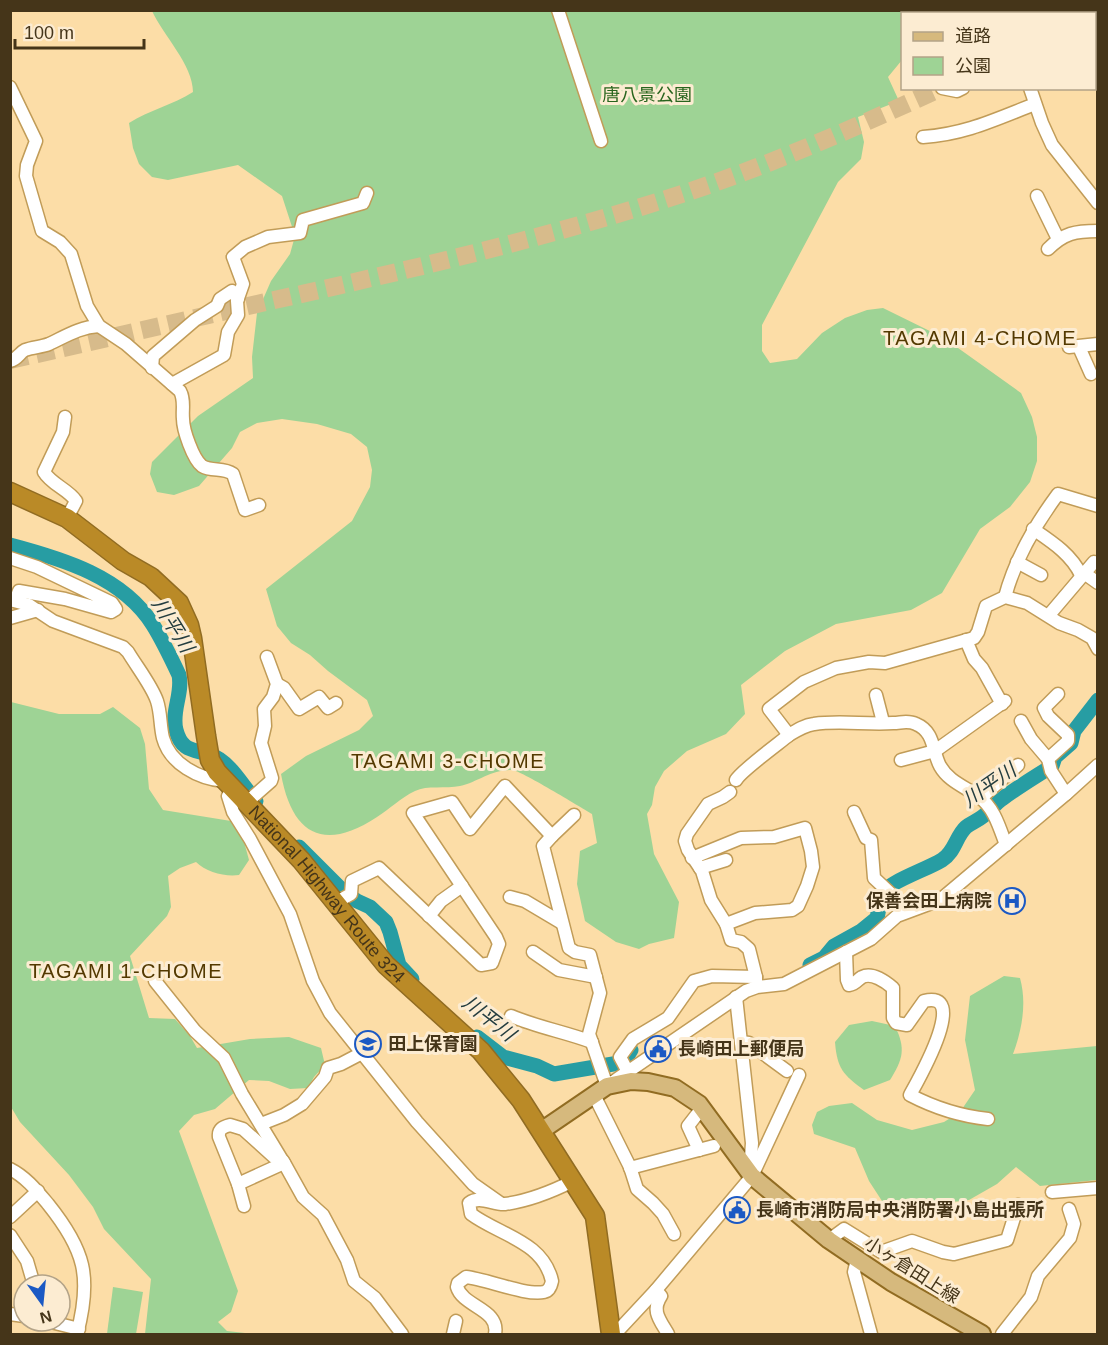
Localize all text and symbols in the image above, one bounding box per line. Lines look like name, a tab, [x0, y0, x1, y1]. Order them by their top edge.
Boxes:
scale bar	[15, 12, 144, 50]
legend	[901, 12, 1096, 90]
text: 100 m	[24, 23, 74, 43]
text: 道路	[955, 26, 991, 46]
text: 公園	[955, 56, 991, 76]
park label: 唐八景公園	[602, 85, 692, 105]
district label: TAGAMI 4-CHOME	[883, 327, 1077, 349]
water label: 川平川	[148, 594, 199, 658]
district label: TAGAMI 3-CHOME	[351, 750, 545, 772]
water label: 川平川	[958, 758, 1022, 811]
street label: National Highway Route 324	[245, 802, 409, 987]
hospital icon: 保善会田上病院	[997, 886, 1027, 916]
place label: 保善会田上病院	[866, 891, 992, 911]
district label: TAGAMI 1-CHOME	[29, 960, 223, 982]
water label: 川平川	[459, 991, 521, 1046]
school or university icon: 田上保育園	[353, 1029, 383, 1059]
place label: 田上保育園	[388, 1034, 478, 1054]
public building icon: 長崎田上郵便局	[643, 1034, 673, 1064]
place label: 長崎田上郵便局	[678, 1039, 804, 1059]
public building icon: 長崎市消防局中央消防署小島出張所	[722, 1195, 752, 1225]
place label: 長崎市消防局中央消防署小島出張所	[756, 1200, 1044, 1220]
street label: 小ヶ倉田上線	[861, 1233, 963, 1307]
north arrow	[12, 1273, 72, 1333]
text: N	[38, 1307, 54, 1327]

